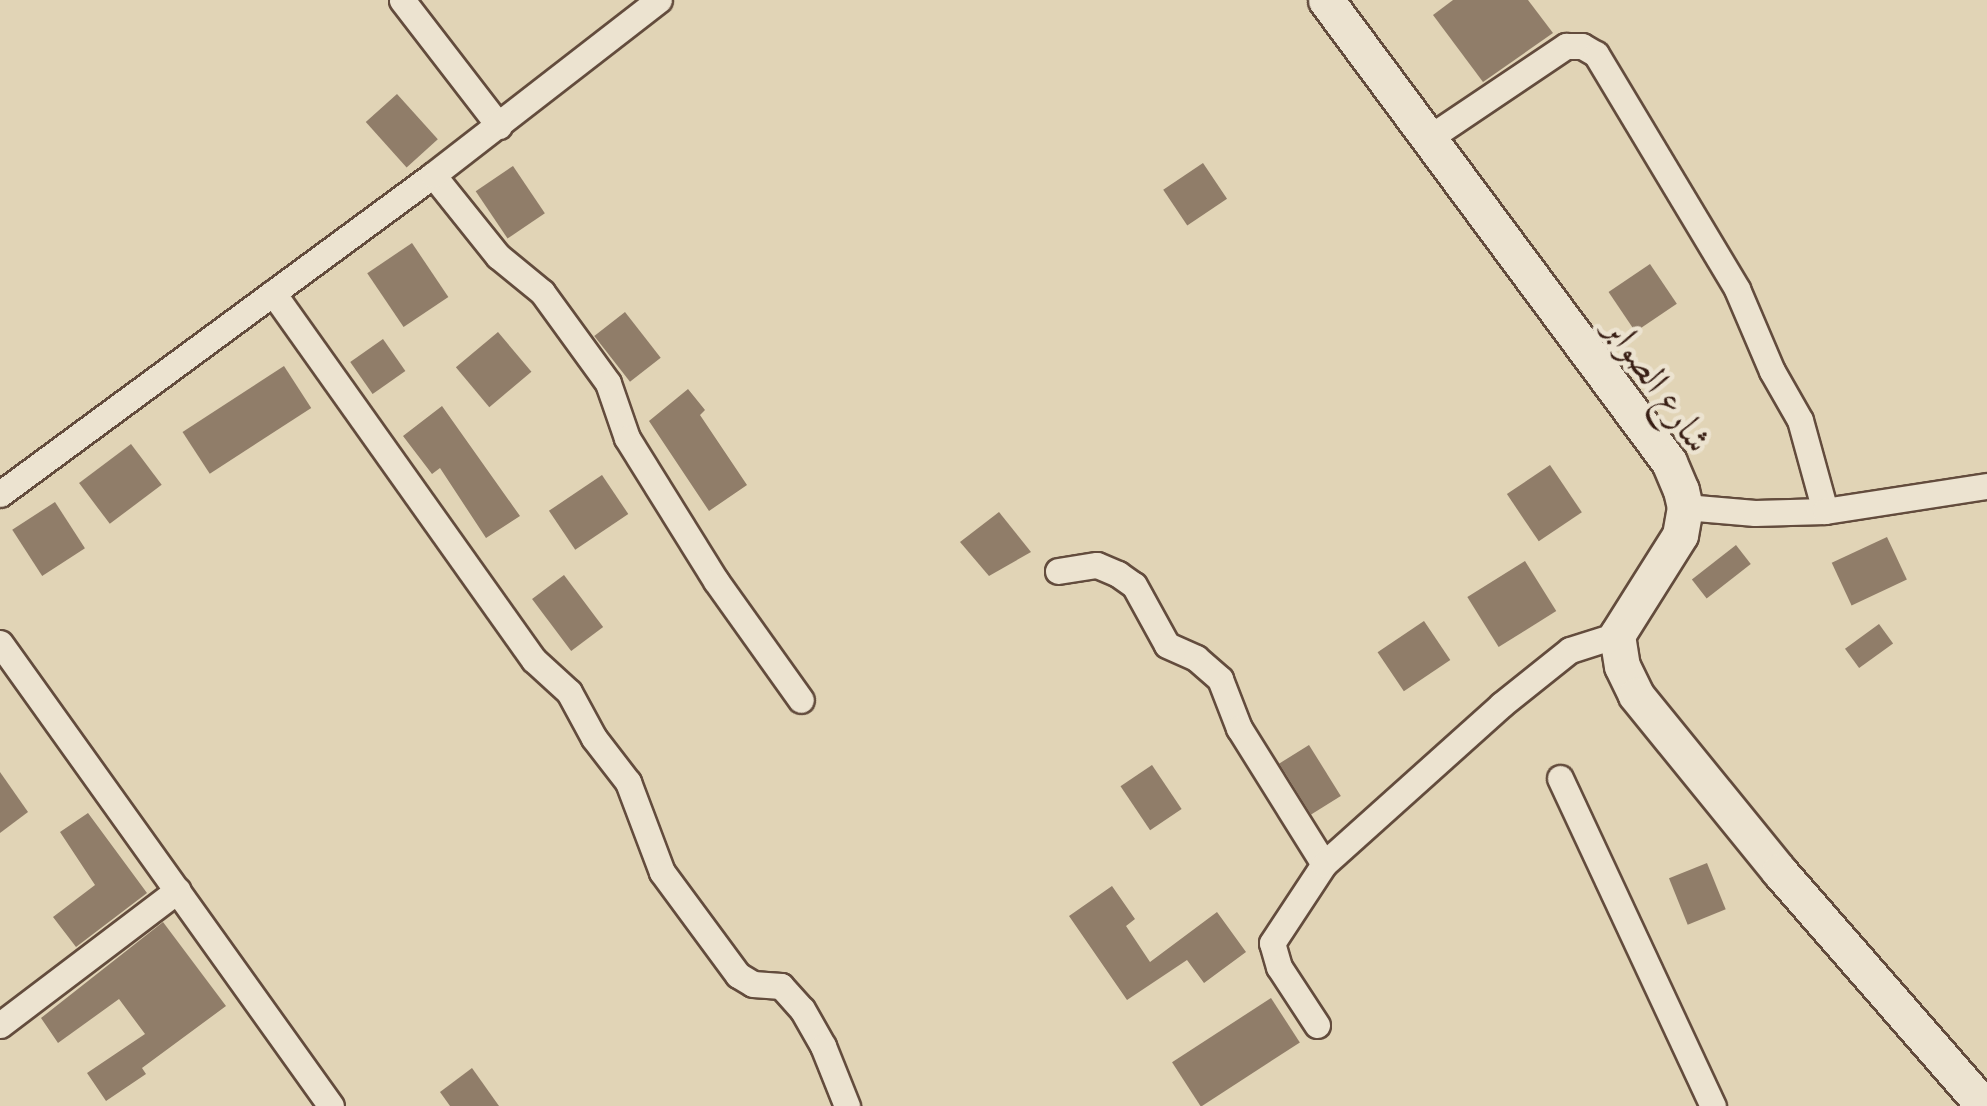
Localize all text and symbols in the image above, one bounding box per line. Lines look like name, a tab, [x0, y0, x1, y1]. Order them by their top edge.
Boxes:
street label: شارع الصوابر	[1596, 307, 1722, 461]

